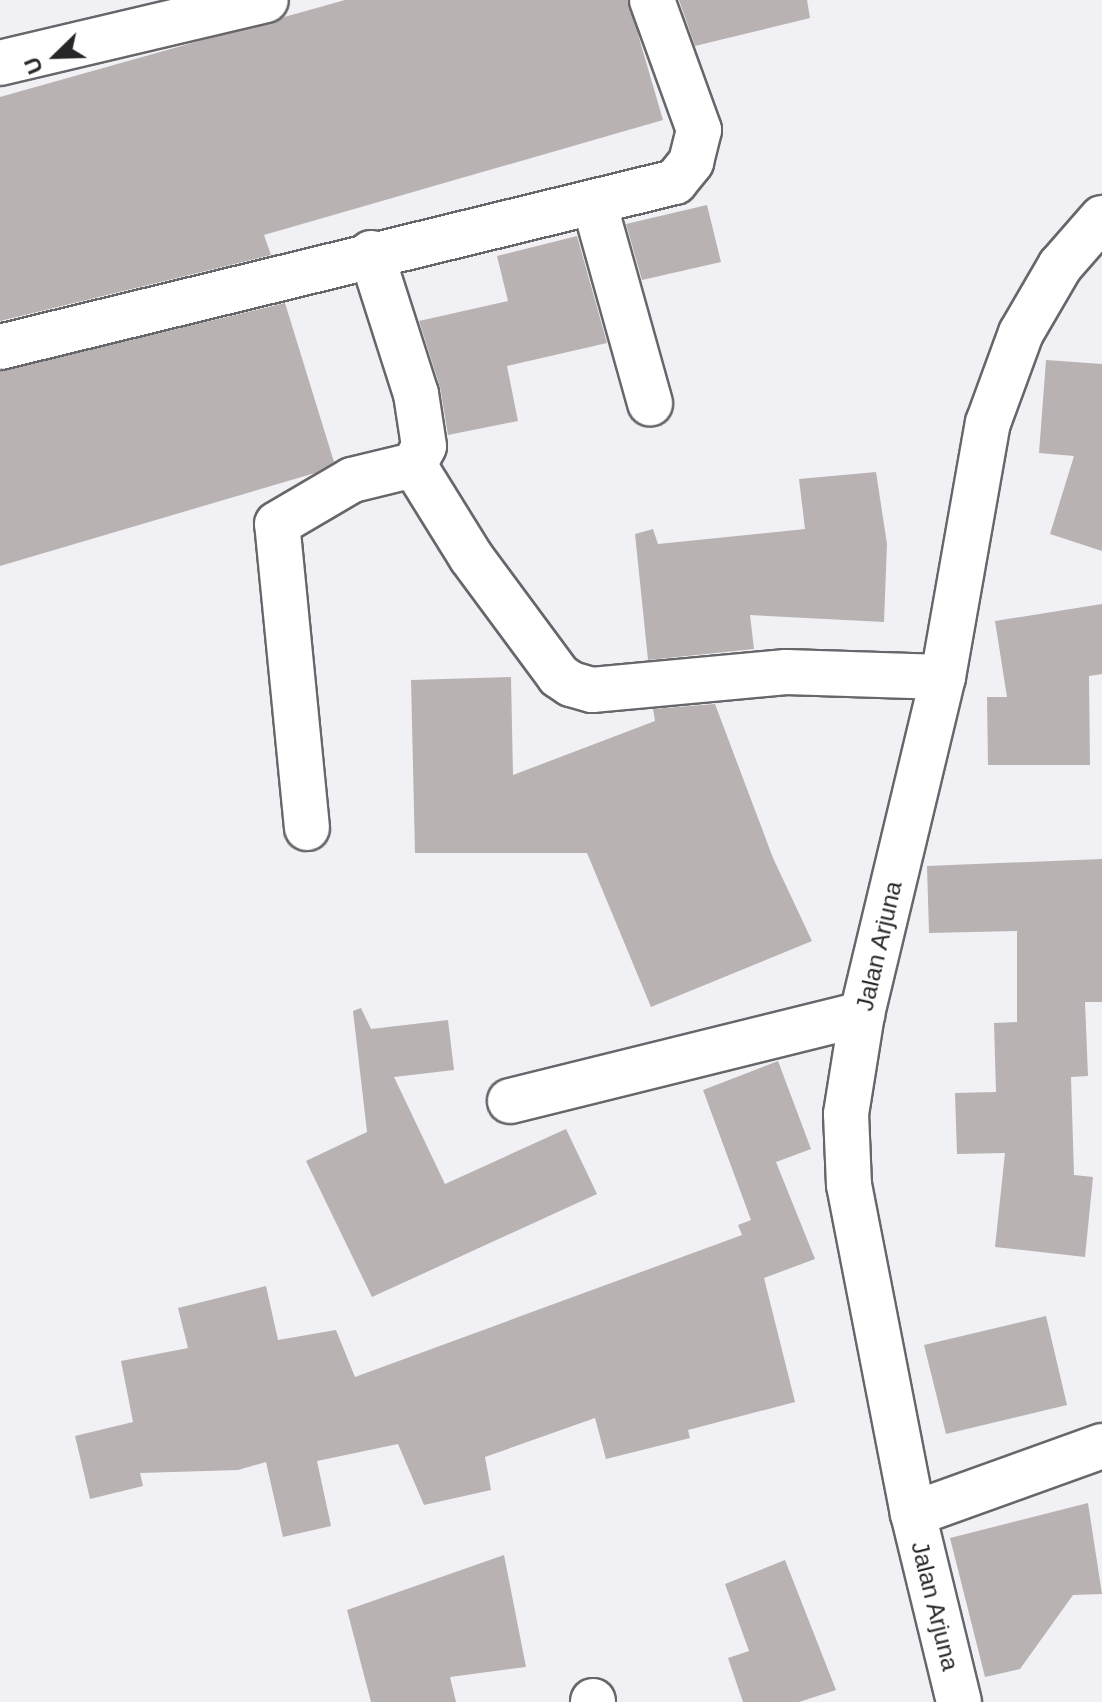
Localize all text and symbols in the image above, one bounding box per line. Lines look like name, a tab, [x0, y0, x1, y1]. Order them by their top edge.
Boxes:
north arrow	[16, 16, 96, 96]
text: U	[19, 53, 48, 78]
street label: Jalan Arjuna	[850, 878, 908, 1014]
street label: Jalan Arjuna	[905, 1538, 965, 1674]

